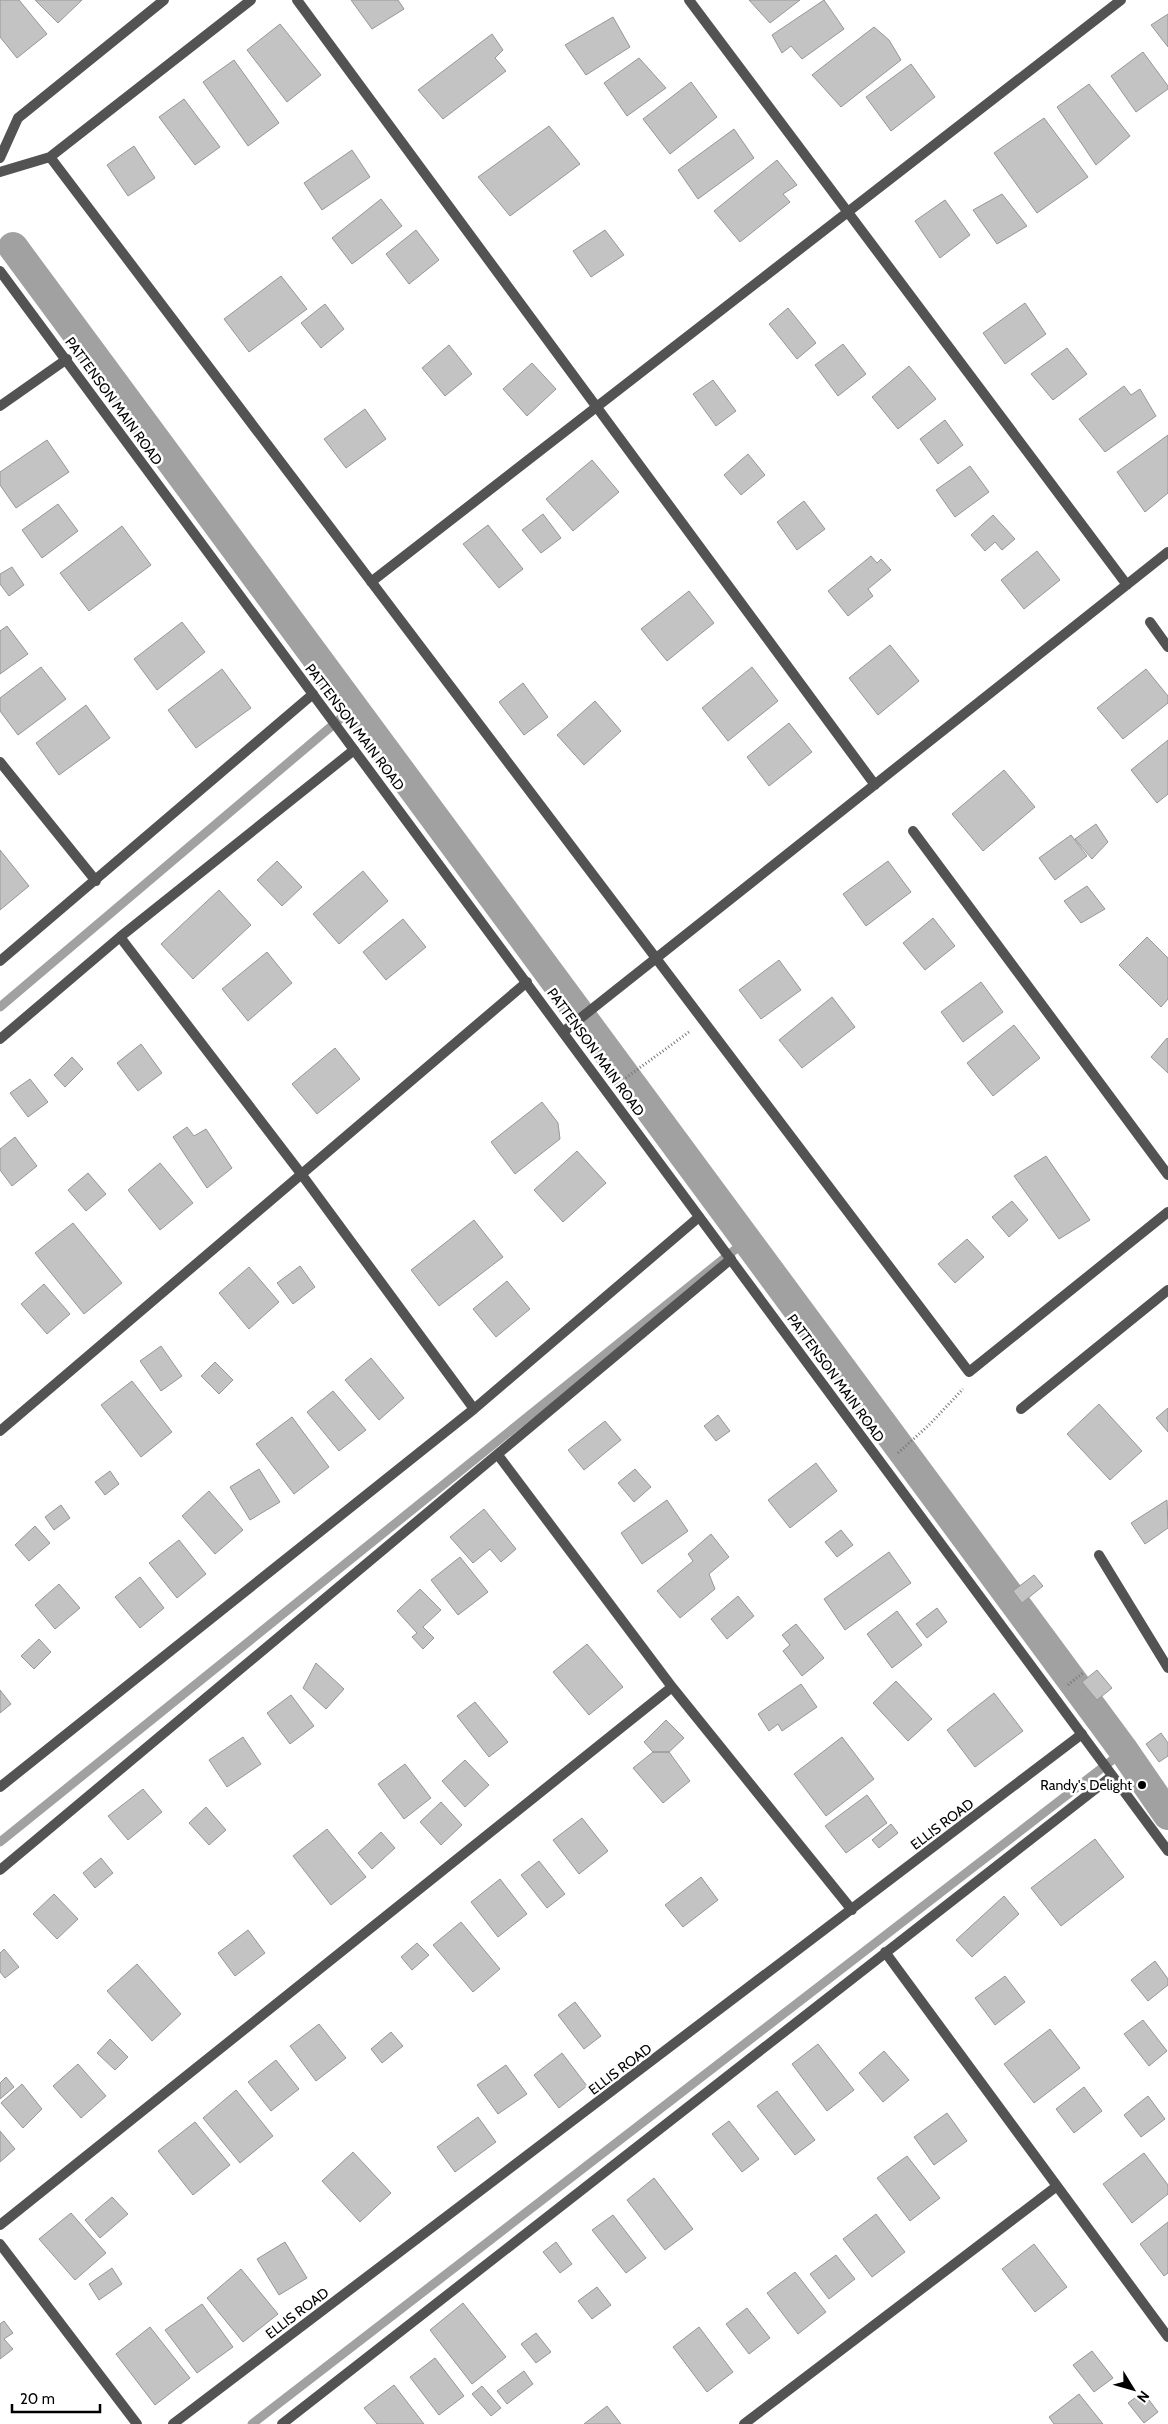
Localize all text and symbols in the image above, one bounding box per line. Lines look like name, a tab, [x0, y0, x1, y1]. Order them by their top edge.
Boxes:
street label: PATTENSON MAIN ROAD	[61, 333, 167, 469]
street label: PATTENSON MAIN ROAD	[301, 660, 409, 794]
street label: PATTENSON MAIN ROAD	[543, 984, 649, 1120]
street label: PATTENSON MAIN ROAD	[783, 1310, 889, 1446]
place label: Randy's Delight	[1040, 1776, 1132, 1794]
marker: Randy's Delight	[1136, 1779, 1148, 1791]
street label: ELLIS ROAD	[907, 1794, 977, 1854]
street label: ELLIS ROAD	[585, 2039, 655, 2099]
street label: ELLIS ROAD	[262, 2283, 332, 2343]
north arrow	[1108, 2364, 1158, 2414]
scale bar	[12, 2382, 100, 2414]
text: N	[1133, 2387, 1154, 2406]
text: 20 m	[20, 2390, 55, 2408]

